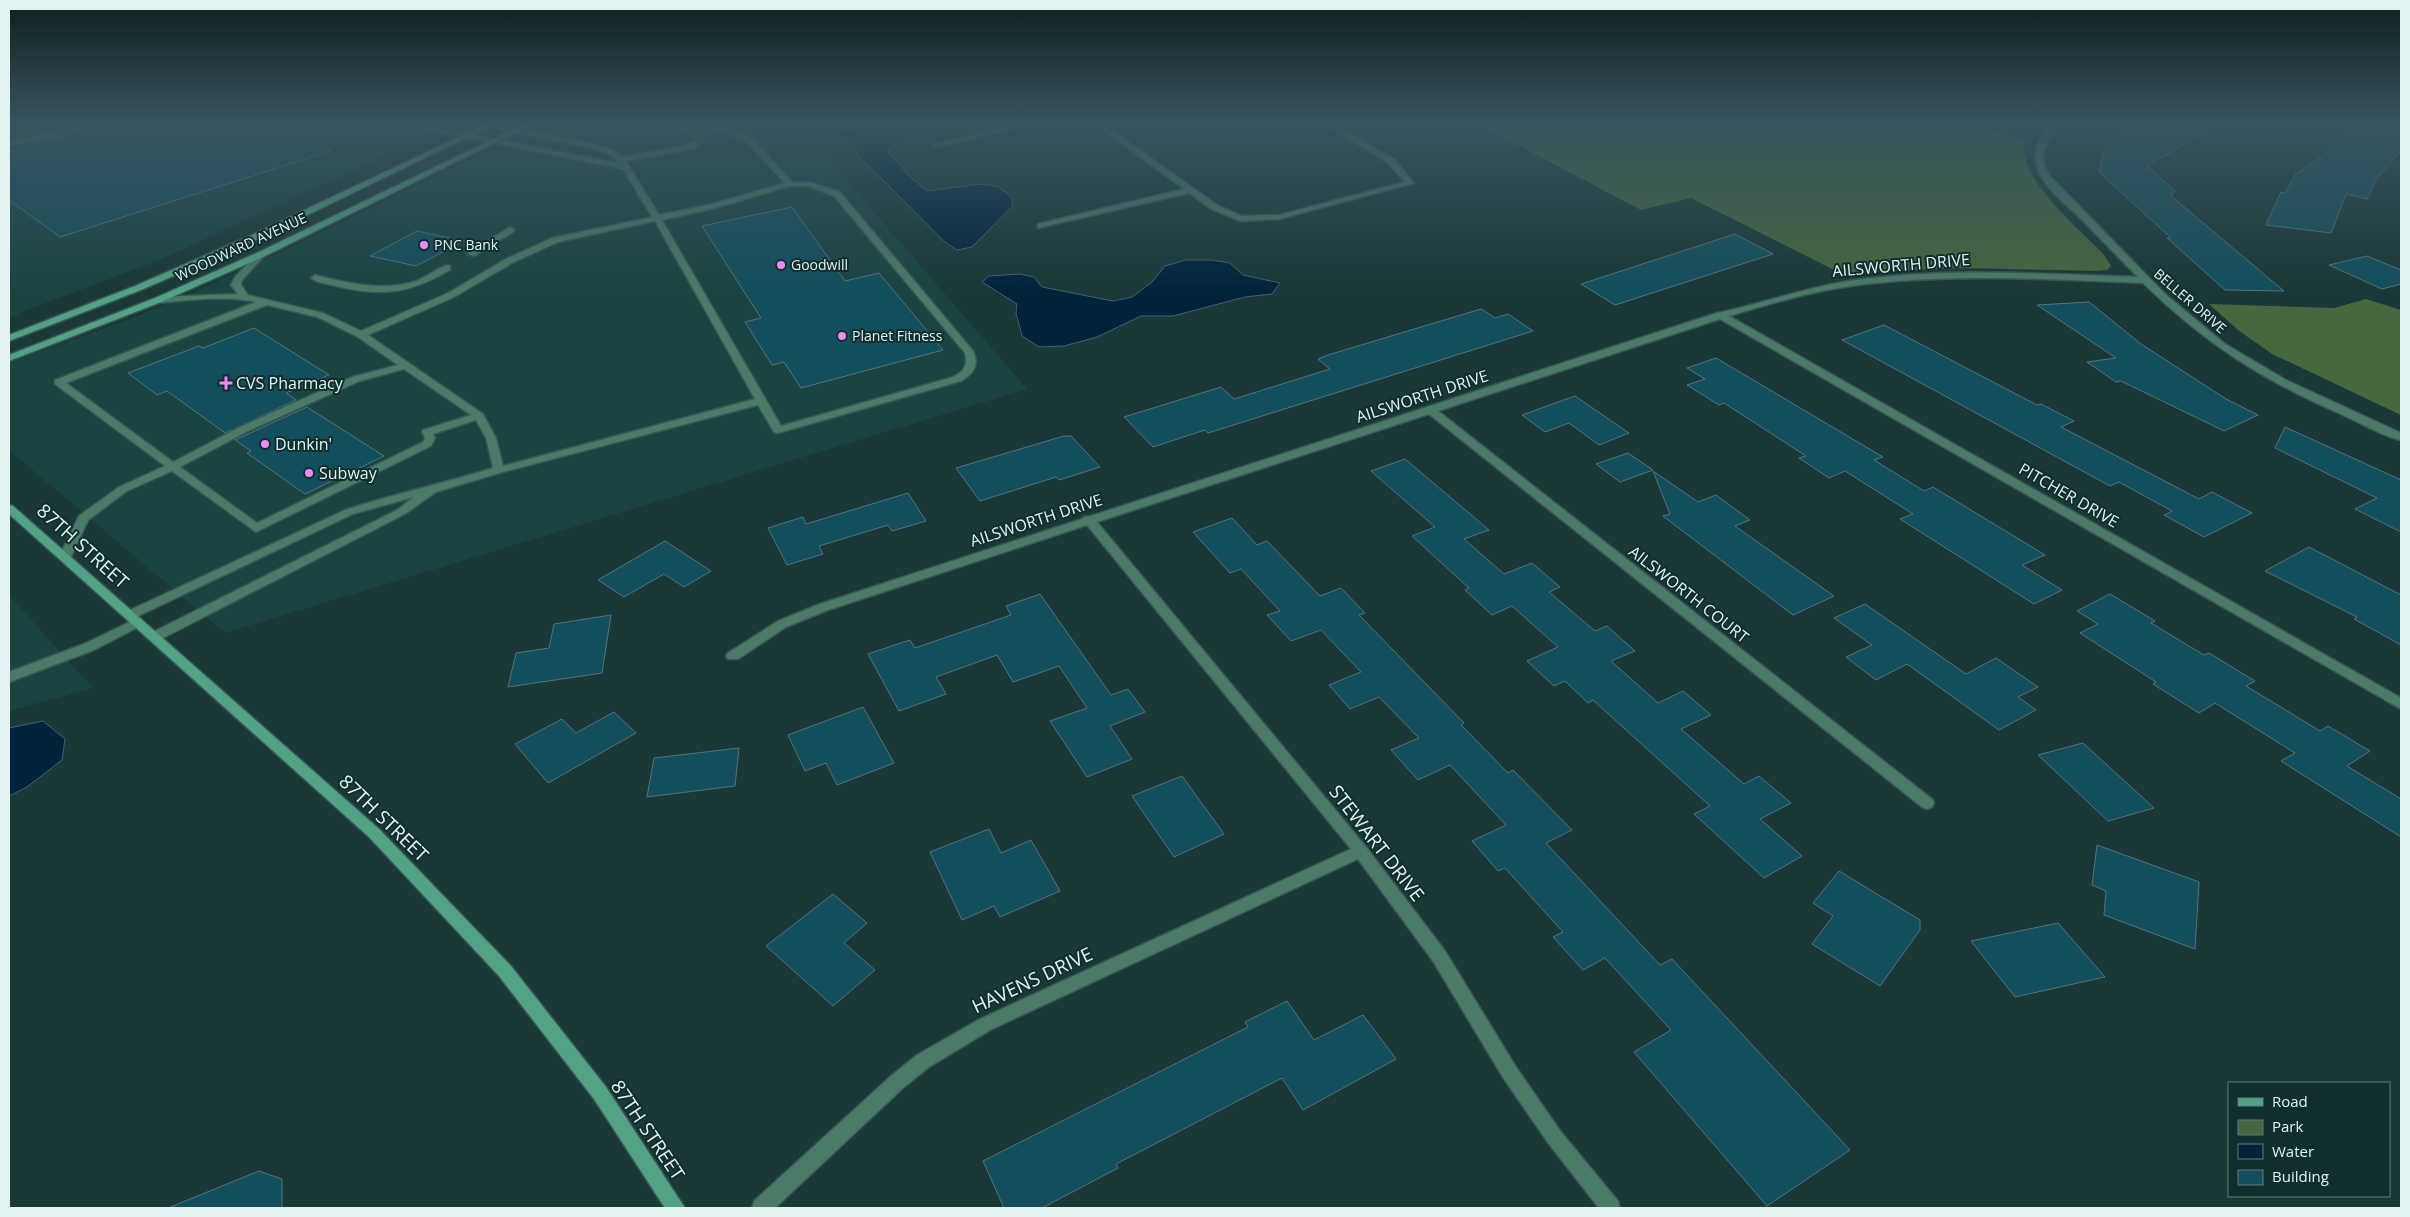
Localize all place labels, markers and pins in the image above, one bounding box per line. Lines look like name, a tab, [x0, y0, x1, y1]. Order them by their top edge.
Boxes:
place label: PNC Bank	[434, 235, 499, 254]
marker: PNC Bank	[418, 239, 430, 251]
place label: Goodwill	[791, 255, 848, 274]
marker: Goodwill	[775, 259, 787, 271]
place label: Planet Fitness	[852, 326, 943, 345]
marker: Planet Fitness	[836, 330, 848, 342]
place label: CVS Pharmacy	[236, 372, 344, 394]
marker: CVS Pharmacy	[220, 377, 232, 389]
place label: Dunkin'	[275, 433, 332, 455]
marker: Dunkin'	[259, 438, 271, 450]
place label: Subway	[319, 462, 378, 484]
marker: Subway	[303, 467, 315, 479]

